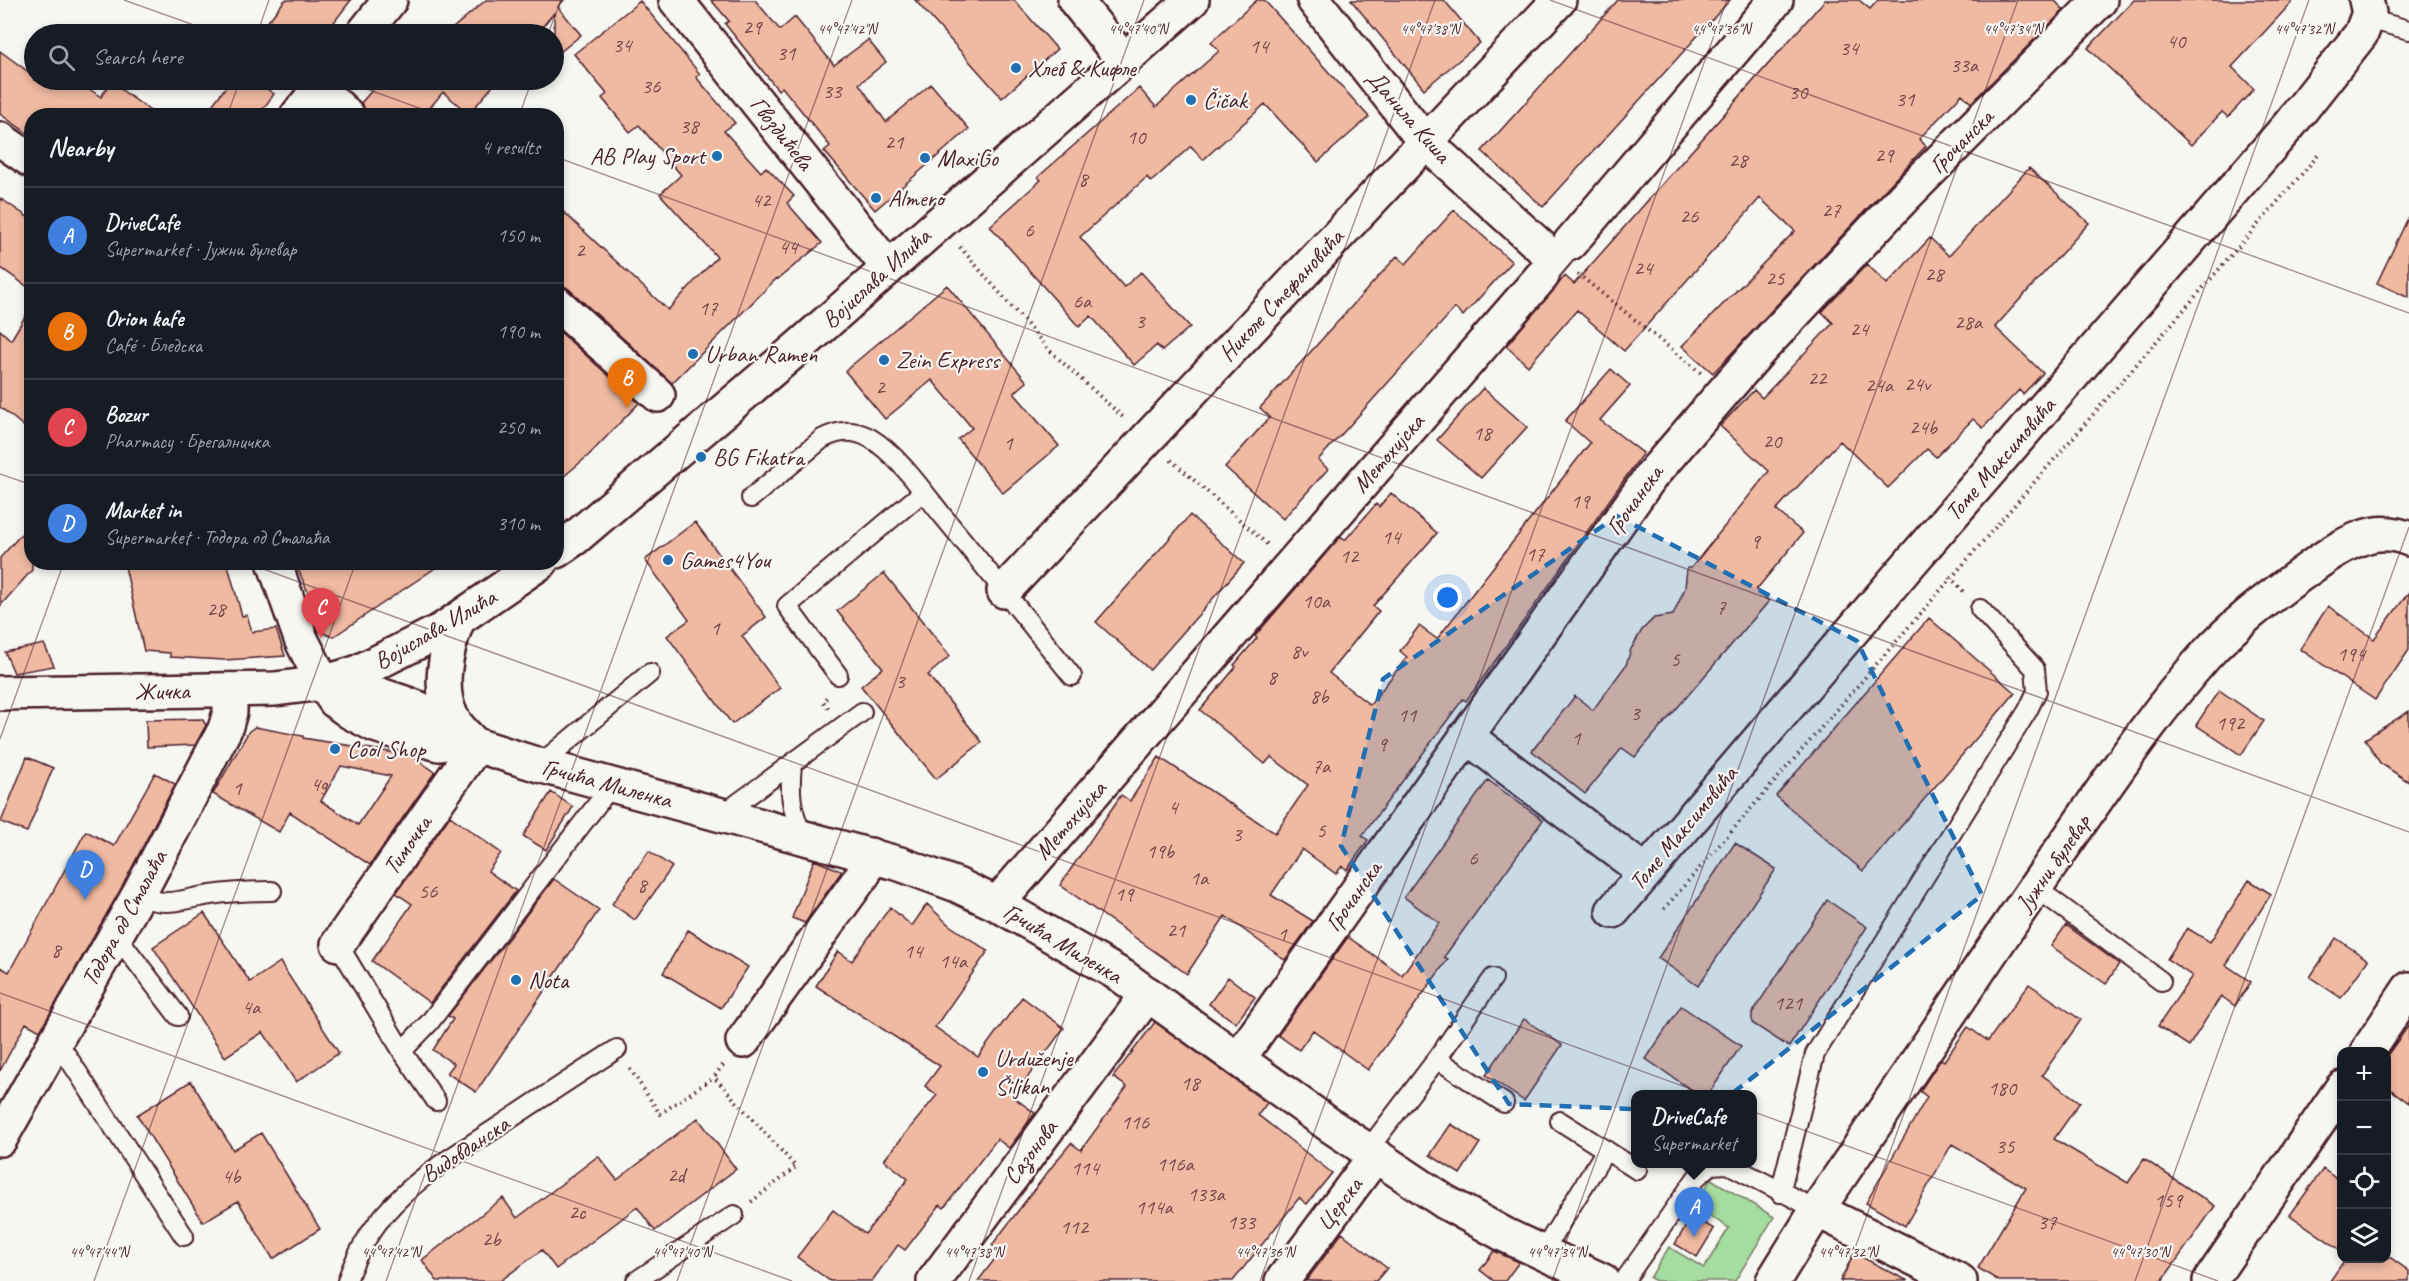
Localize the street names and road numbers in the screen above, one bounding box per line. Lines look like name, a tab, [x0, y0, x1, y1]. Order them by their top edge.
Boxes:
street label: Данила Киша	[1360, 63, 1459, 170]
street label: Гвоздићева	[744, 90, 821, 177]
street label: Грочанска	[1922, 101, 2001, 180]
street label: Војислава Илића	[815, 220, 938, 335]
street label: Николе Стефановића	[1212, 221, 1351, 368]
street label: Томе Максимовића	[1938, 390, 2063, 527]
street label: Метохијска	[1345, 406, 1432, 499]
street label: Грочанска	[1599, 457, 1671, 541]
street label: Војислава Илића	[369, 581, 503, 676]
street label: Жичка	[134, 675, 191, 706]
street label: Грчића Миленка	[539, 751, 677, 815]
street label: Томе Максимовића	[1622, 758, 1745, 897]
street label: Метохијска	[1027, 773, 1114, 866]
street label: Јужни булевар	[2008, 807, 2098, 918]
street label: Тимочка	[376, 808, 439, 881]
street label: Тодора од Сталаћа	[74, 843, 175, 991]
street label: Грочанска	[1318, 853, 1389, 937]
street label: Грчића Миленка	[998, 896, 1129, 991]
street label: Видовданска	[415, 1108, 516, 1189]
street label: Сазонова	[996, 1113, 1066, 1191]
street label: Церска	[1309, 1170, 1370, 1237]

